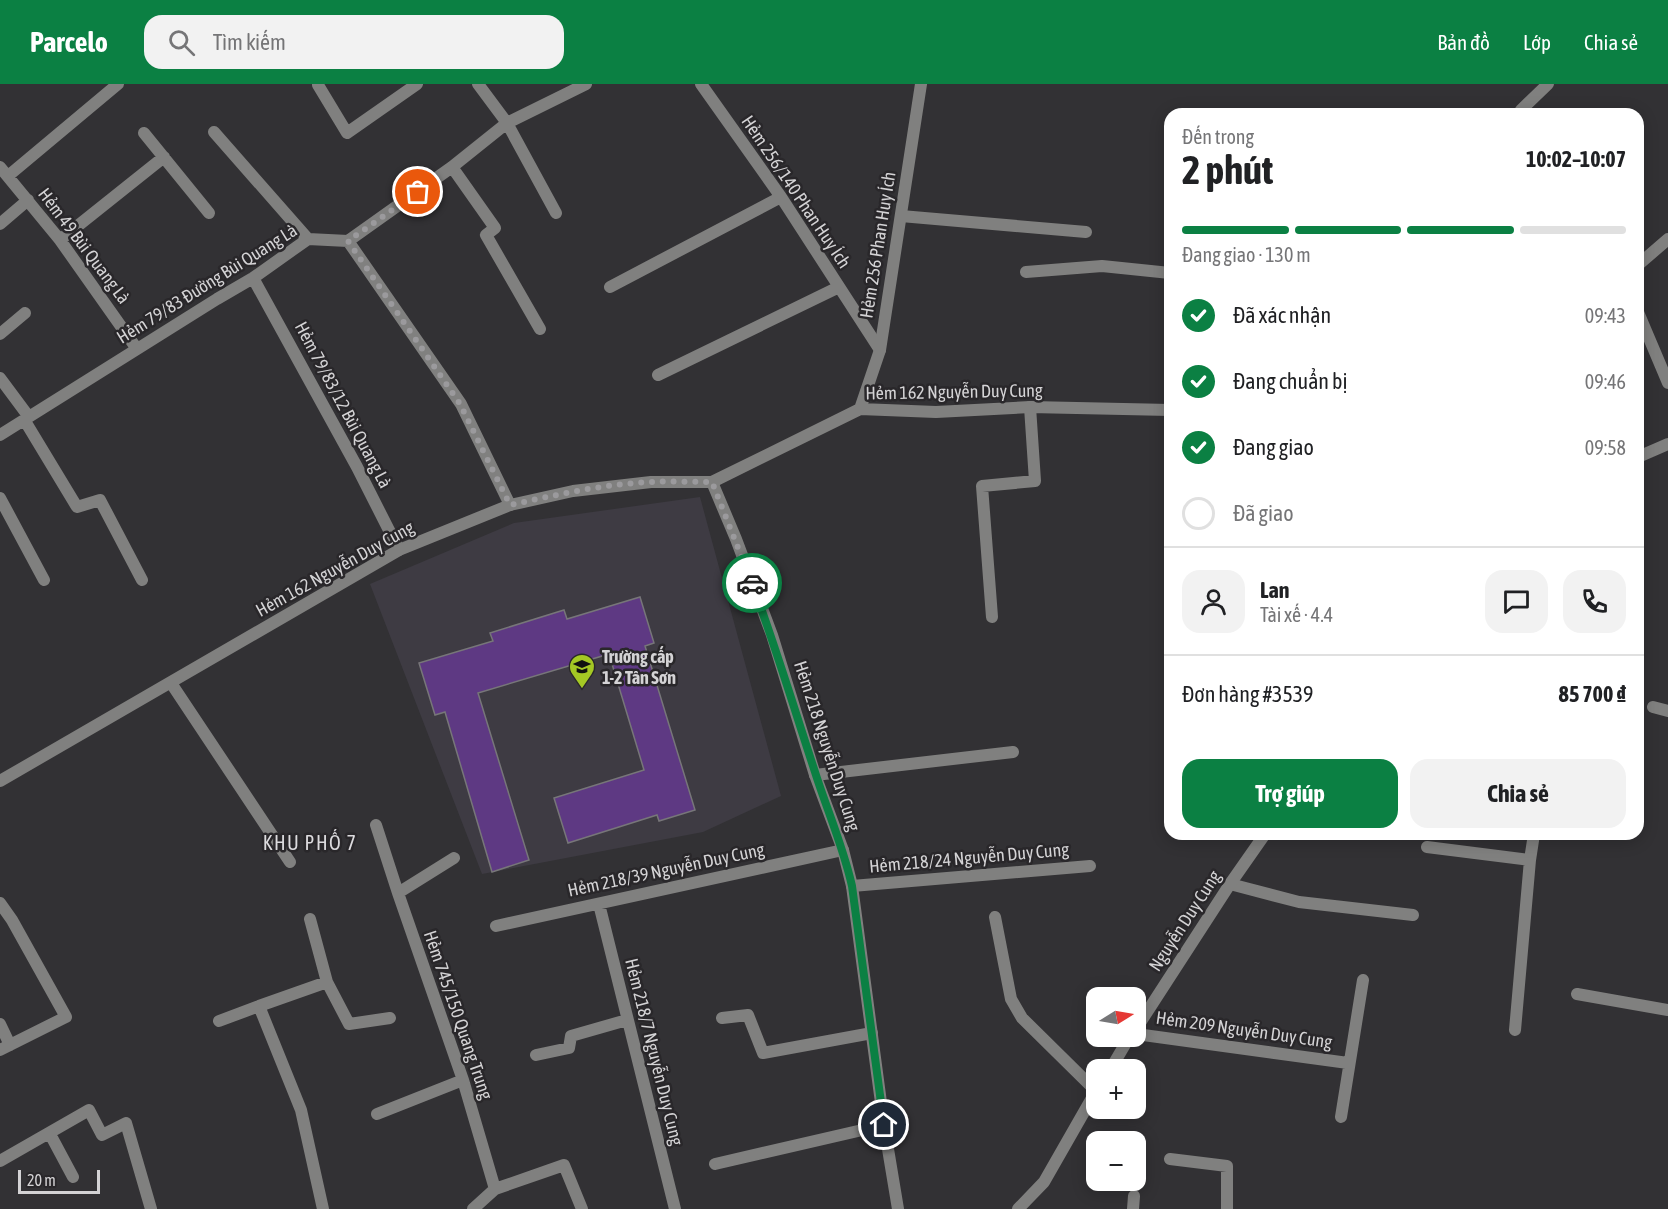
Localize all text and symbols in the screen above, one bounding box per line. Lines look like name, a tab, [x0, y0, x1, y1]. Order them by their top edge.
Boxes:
search box	[144, 15, 564, 69]
text: Parcelo	[30, 26, 108, 58]
icon: search	[165, 26, 198, 59]
text: Tìm kiếm	[213, 29, 286, 55]
text: Bản đồ	[1437, 30, 1490, 54]
text: Lớp	[1523, 30, 1551, 54]
text: Chia sẻ	[1584, 30, 1638, 54]
street label: Hẻm 256/140 Phan Huy Ích	[738, 111, 855, 272]
text: Đến trong	[1182, 125, 1254, 148]
text: 10:02–10:07	[1526, 146, 1626, 172]
text: 2 phút	[1182, 148, 1273, 192]
pin	[392, 166, 443, 217]
street label: Hẻm 256 Phan Huy Ích	[856, 170, 899, 320]
icon: bag	[401, 175, 434, 208]
street label: Hẻm 49 Bùi Quang Là	[34, 184, 135, 308]
street label: Hẻm 79/83 Đường Bùi Quang Là	[113, 219, 301, 348]
text: Đang giao · 130 m	[1182, 243, 1311, 266]
icon: check	[1182, 299, 1215, 332]
text: Đã xác nhận	[1233, 302, 1331, 328]
text: 09:43	[1585, 304, 1626, 327]
street label: Hẻm 79/83/12 Bùi Quang Là	[291, 318, 396, 491]
icon: check	[1182, 365, 1215, 398]
text: Đang chuẩn bị	[1233, 368, 1348, 394]
text: 09:46	[1585, 370, 1626, 393]
street label: Hẻm 162 Nguyễn Duy Cung	[865, 379, 1043, 404]
icon: check	[1182, 431, 1215, 464]
text: Đang giao	[1233, 434, 1314, 460]
text: 09:58	[1585, 436, 1626, 459]
text: Đã giao	[1233, 500, 1294, 526]
street label: Hẻm 162 Nguyễn Duy Cung	[252, 516, 418, 621]
courier	[722, 553, 782, 613]
icon: car	[736, 567, 769, 600]
button: person	[1182, 570, 1245, 633]
button: chat	[1485, 570, 1548, 633]
button: phone	[1563, 570, 1626, 633]
text: Lan	[1260, 577, 1289, 603]
text: Tài xế · 4.4	[1260, 603, 1333, 626]
place label: Trường cấp 1-2 Tân Sơn	[602, 646, 676, 688]
school or university icon: Trường cấp 1-2 Tân Sơn	[567, 652, 597, 690]
street label: Hẻm 218 Nguyễn Duy Cung	[790, 658, 865, 834]
text: Đơn hàng #3539	[1182, 681, 1313, 707]
text: 85 700 ₫	[1559, 681, 1626, 707]
button: Trợ giúp	[1182, 759, 1398, 828]
button: Chia sẻ	[1410, 759, 1626, 828]
district label: KHU PHỐ 7	[263, 829, 357, 854]
street label: Hẻm 218/39 Nguyễn Duy Cung	[566, 838, 766, 901]
street label: Hẻm 218/24 Nguyễn Duy Cung	[868, 838, 1070, 877]
street label: Nguyễn Duy Cung	[1144, 866, 1225, 975]
street label: Hẻm 745/150 Quang Trung	[420, 928, 497, 1102]
street label: Hẻm 218/7 Nguyễn Duy Cung	[621, 956, 688, 1148]
north arrow	[1086, 987, 1146, 1047]
map controls	[1086, 987, 1146, 1191]
street label: Hẻm 209 Nguyễn Duy Cung	[1155, 1007, 1334, 1052]
button: +	[1086, 1059, 1146, 1119]
pin	[858, 1099, 909, 1150]
icon: home	[867, 1108, 900, 1141]
button: −	[1086, 1131, 1146, 1191]
scale bar	[18, 1167, 100, 1194]
text: 20 m	[27, 1171, 56, 1189]

